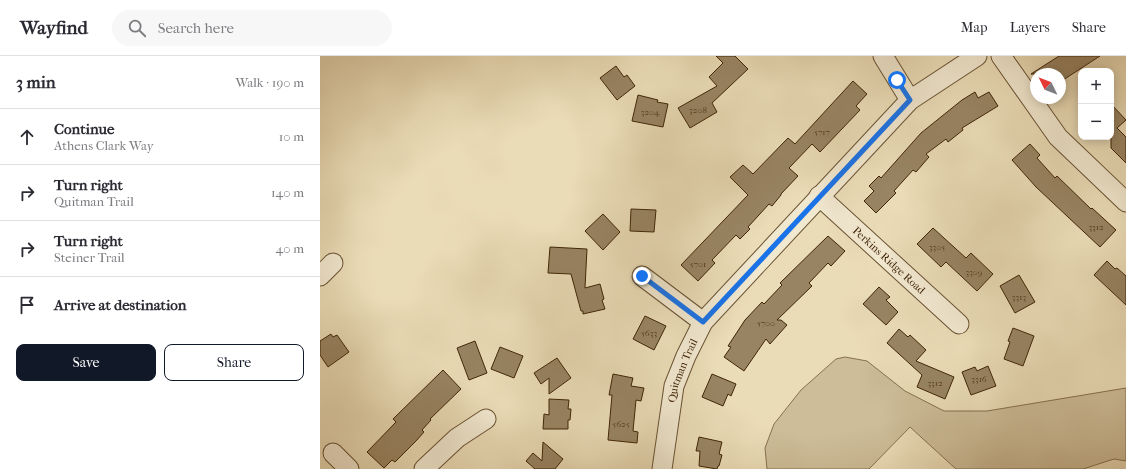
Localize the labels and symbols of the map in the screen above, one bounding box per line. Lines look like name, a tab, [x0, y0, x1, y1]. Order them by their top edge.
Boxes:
north arrow	[1030, 68, 1066, 104]
route start	[888, 71, 906, 89]
house number: 3208	[689, 105, 707, 115]
house number: 3204	[641, 107, 660, 117]
house number: 5717	[814, 127, 831, 137]
house number: 3312	[1088, 222, 1104, 232]
street label: Perkins Ridge Road	[850, 224, 929, 297]
house number: 3305	[929, 242, 945, 252]
house number: 5701	[690, 259, 706, 269]
route end	[633, 267, 651, 285]
house number: 3309	[965, 267, 983, 277]
house number: 3313	[1012, 292, 1026, 302]
house number: 5700	[757, 318, 775, 328]
house number: 5633	[641, 328, 657, 338]
street label: Quitman Trail	[665, 336, 700, 403]
house number: 3316	[971, 374, 987, 384]
house number: 3312	[927, 378, 943, 388]
house number: 5625	[612, 419, 630, 429]

